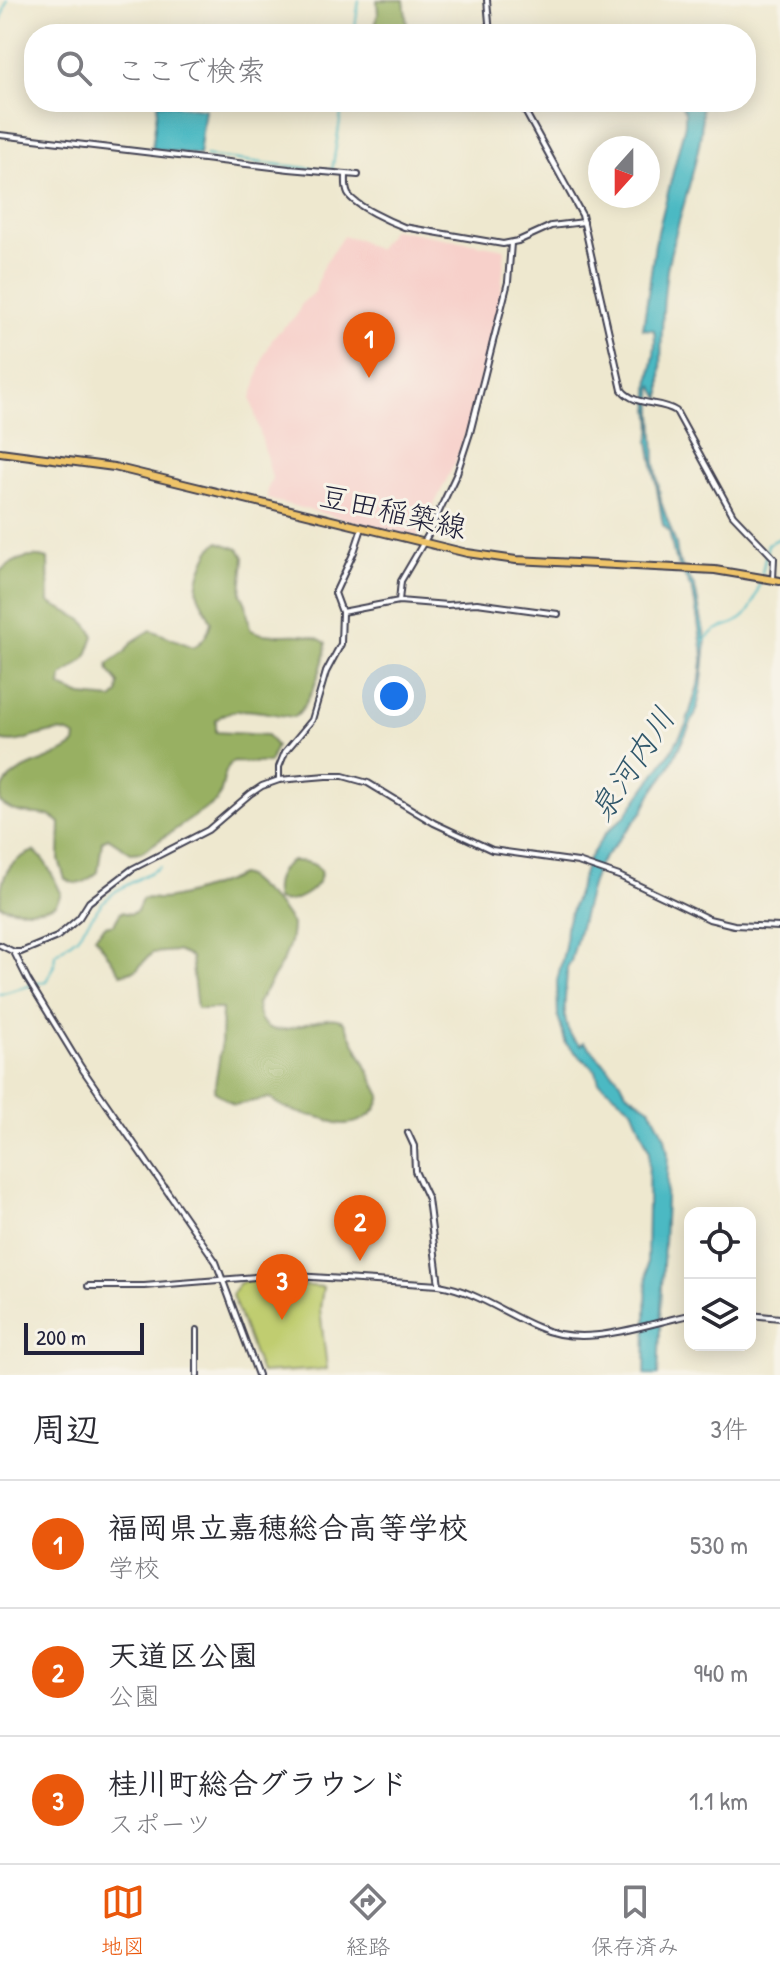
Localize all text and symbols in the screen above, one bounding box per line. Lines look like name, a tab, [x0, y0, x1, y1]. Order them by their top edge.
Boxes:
search box	[24, 24, 756, 112]
icon: search	[52, 46, 96, 90]
text: ここで検索	[116, 50, 266, 90]
north arrow	[588, 136, 660, 208]
pin: 1	[343, 312, 395, 378]
street label: 豆田稲築線	[316, 475, 471, 547]
your location	[374, 676, 414, 716]
water label: 泉河内川	[579, 698, 684, 829]
pin: 2	[334, 1195, 386, 1261]
map controls	[684, 1207, 756, 1351]
button: locate	[684, 1207, 756, 1279]
pin: 3	[256, 1254, 308, 1320]
button: layers	[684, 1279, 756, 1351]
scale bar	[24, 1319, 144, 1355]
text: 200 m	[36, 1322, 86, 1352]
text: 周辺	[32, 1406, 100, 1452]
text: 3件	[710, 1411, 748, 1446]
text: 福岡県立嘉穂総合高等学校	[108, 1507, 468, 1547]
text: 1	[53, 1527, 63, 1562]
text: 530 m	[690, 1527, 748, 1562]
text: 学校	[108, 1550, 160, 1585]
text: 天道区公園	[108, 1635, 258, 1675]
text: 2	[52, 1655, 64, 1690]
text: 940 m	[693, 1655, 748, 1690]
text: 公園	[108, 1678, 160, 1713]
text: 桂川町総合グラウンド	[108, 1763, 408, 1803]
text: 3	[52, 1783, 64, 1818]
text: 1.1 km	[689, 1783, 748, 1818]
text: スポーツ	[108, 1806, 211, 1841]
tab: 地図	[101, 1880, 145, 1961]
tab: 経路	[346, 1880, 390, 1961]
tab: 保存済み	[591, 1880, 679, 1961]

